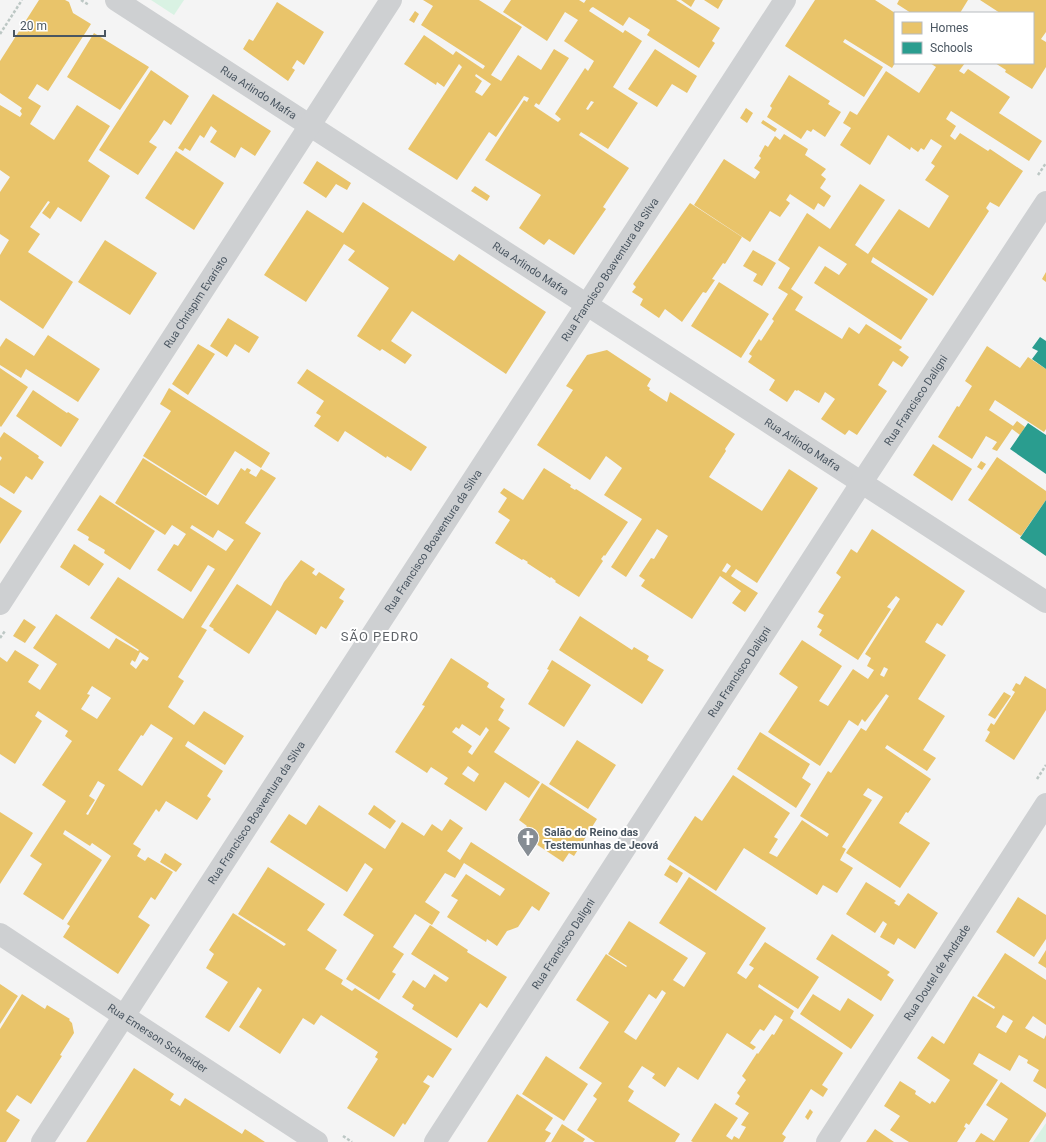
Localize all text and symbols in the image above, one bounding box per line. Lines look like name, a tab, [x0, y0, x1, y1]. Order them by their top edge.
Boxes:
scale bar	[14, 12, 105, 38]
legend	[894, 12, 1034, 64]
text: 20 m	[20, 19, 47, 33]
text: Homes	[930, 21, 968, 35]
text: Schools	[930, 41, 973, 55]
street label: Rua Arlindo Mafra	[218, 63, 299, 122]
street label: Rua Francisco Boaventura da Silva	[558, 195, 661, 343]
street label: Rua Arlindo Mafra	[490, 239, 571, 298]
street label: Rua Chrispim Evaristo	[161, 253, 230, 350]
street label: Rua Francisco Daligni	[881, 352, 950, 448]
street label: Rua Arlindo Mafra	[762, 415, 843, 474]
street label: Rua Francisco Boaventura da Silva	[382, 467, 484, 615]
street label: Rua Francisco Daligni	[705, 624, 773, 720]
district label: SÃO PEDRO	[341, 628, 419, 644]
street label: Rua Francisco Boaventura da Silva	[205, 739, 308, 887]
church icon: Salão do Reino das Testemunhas de Jeová	[515, 825, 541, 858]
place label: Salão do Reino das Testemunhas de Jeová	[544, 826, 658, 852]
street label: Rua Francisco Daligni	[529, 896, 597, 992]
street label: Rua Doutel de Andrade	[901, 922, 973, 1023]
street label: Rua Emerson Schneider	[105, 1001, 210, 1076]

